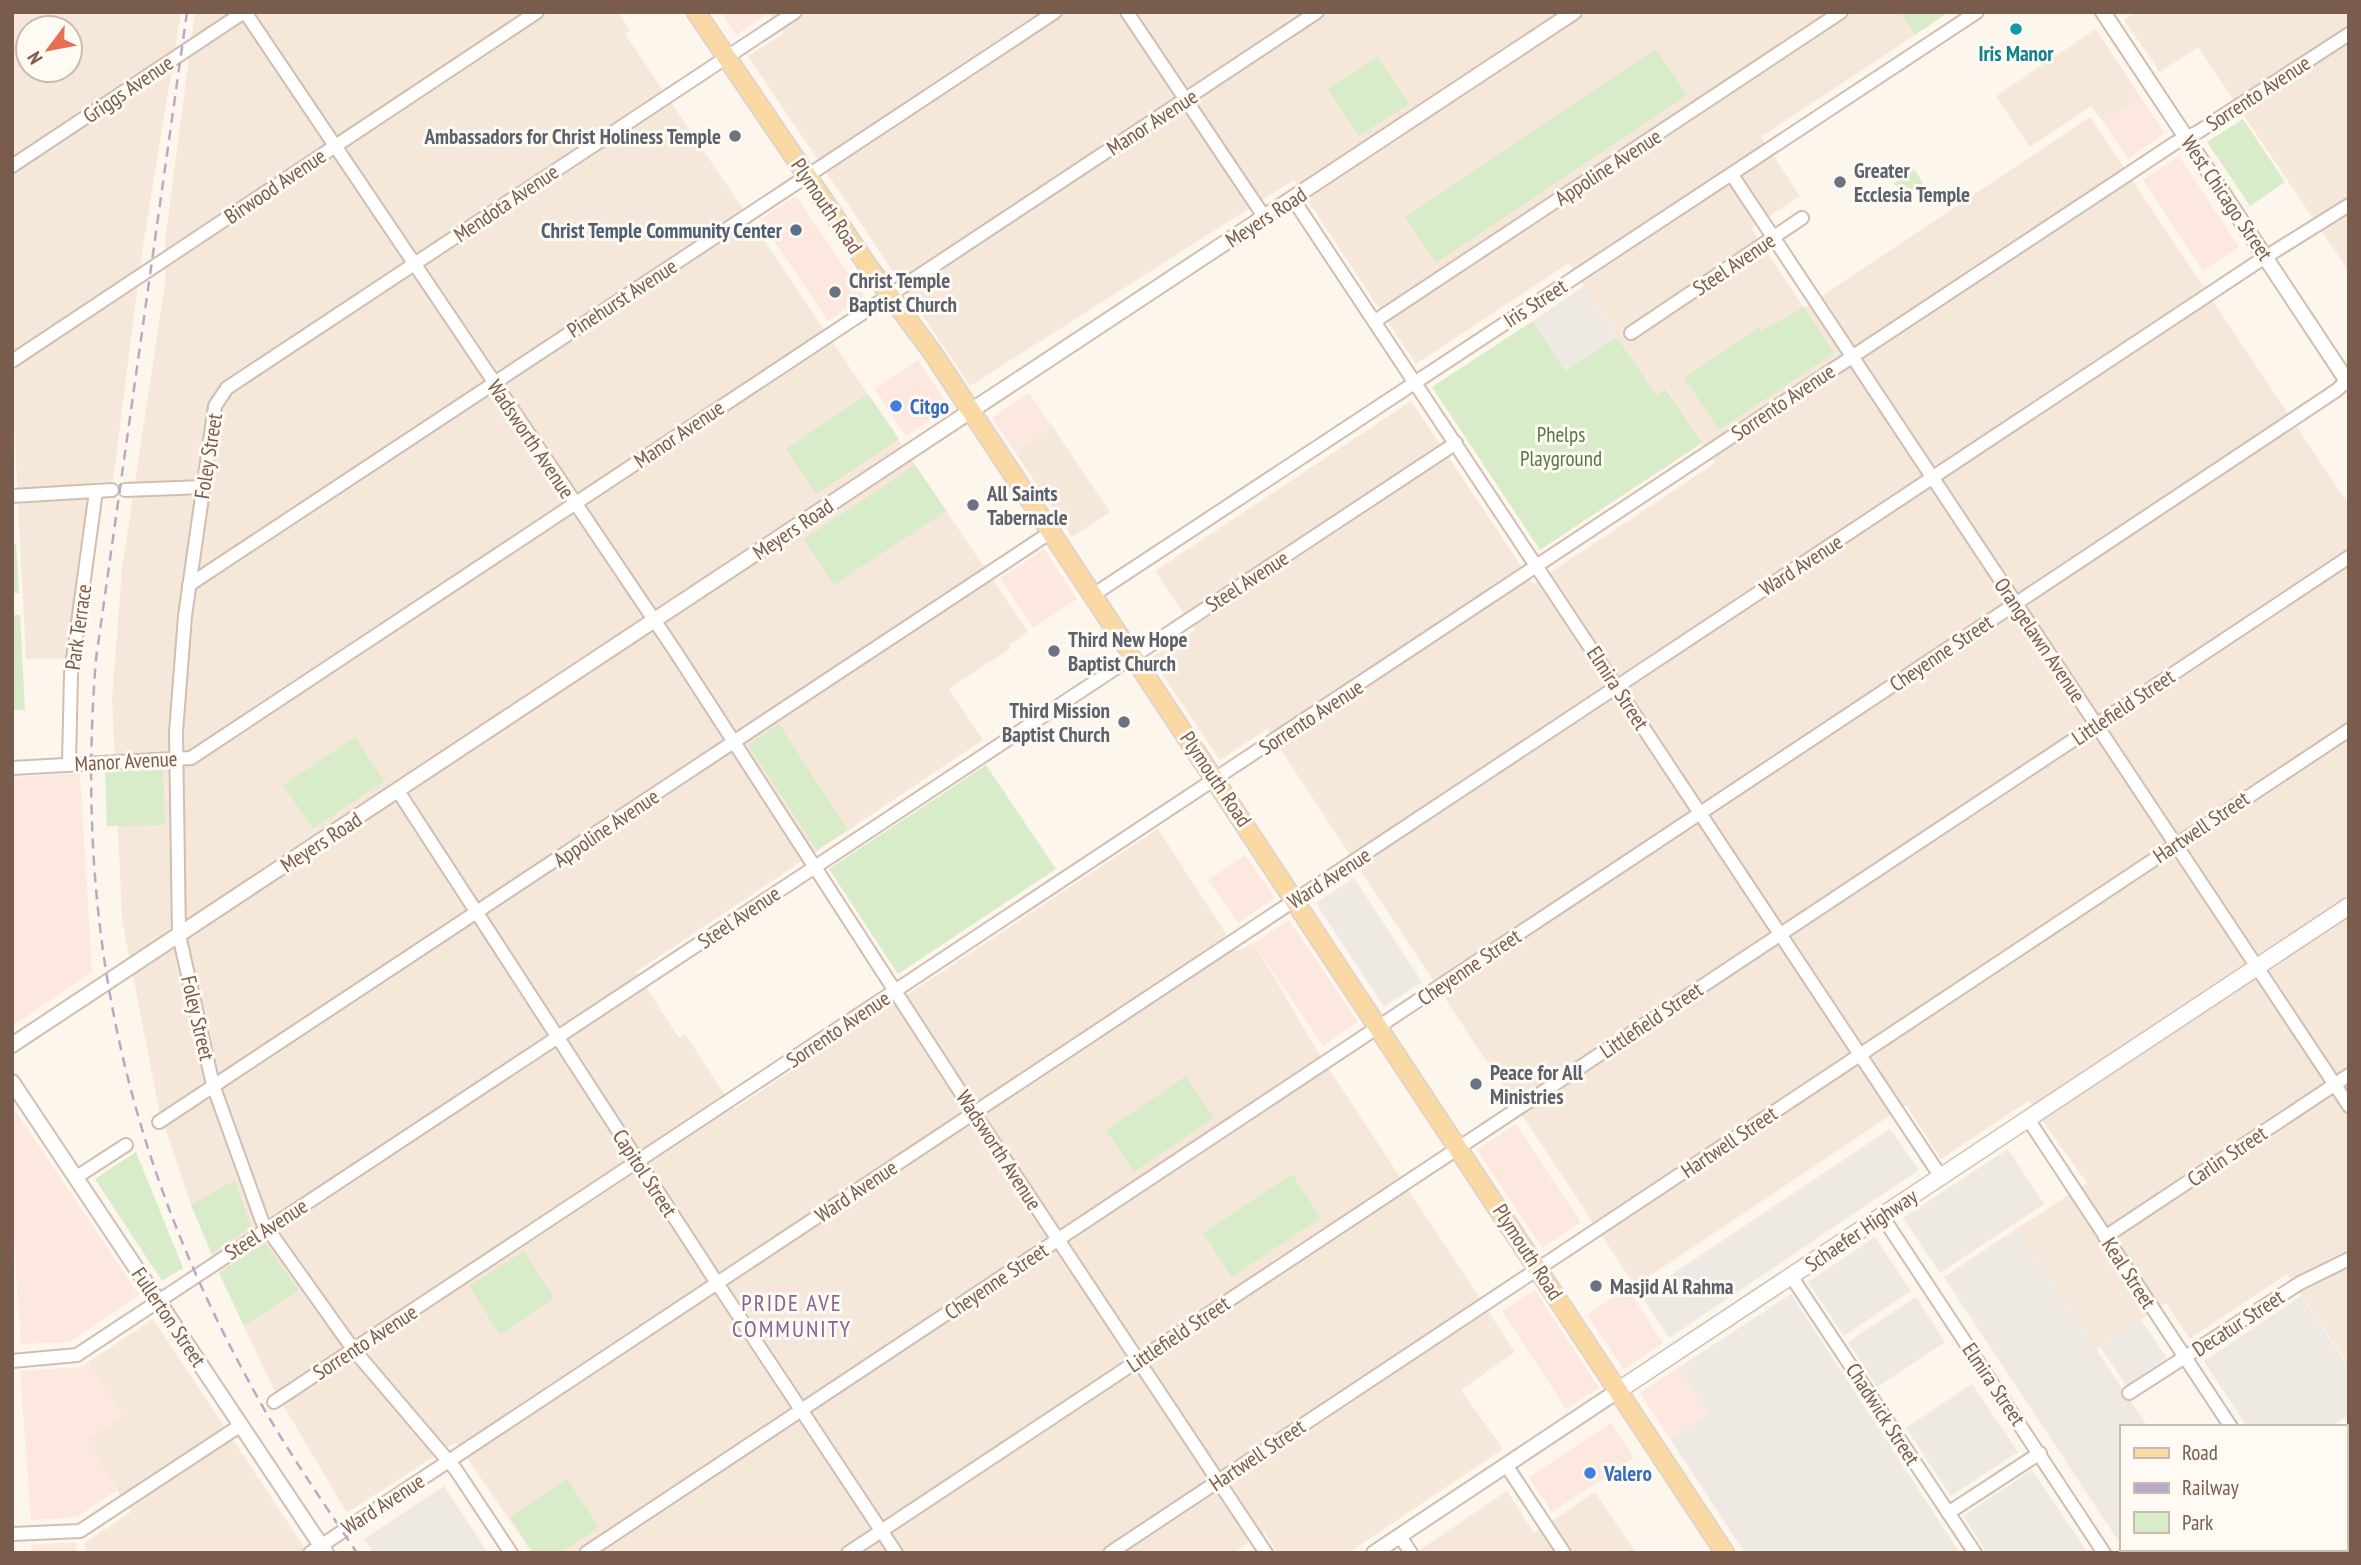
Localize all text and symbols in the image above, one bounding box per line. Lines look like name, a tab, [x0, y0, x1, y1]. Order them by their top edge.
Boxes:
north arrow	[14, 14, 84, 84]
marker: Iris Manor	[2008, 21, 2024, 37]
place label: Iris Manor	[1978, 40, 2054, 67]
text: N	[22, 47, 47, 69]
street label: Griggs Avenue	[78, 49, 178, 129]
street label: Sorrento Avenue	[2201, 49, 2315, 137]
street label: Manor Avenue	[1102, 83, 1202, 161]
place label: Ambassadors for Christ Holiness Temple	[424, 123, 721, 150]
street label: Appoline Avenue	[1550, 123, 1666, 211]
marker: Ambassadors for Christ Holiness Temple	[727, 128, 743, 144]
street label: West Chicago Street	[2175, 130, 2279, 266]
street label: Birwood Avenue	[219, 142, 331, 230]
street label: Plymouth Road	[785, 153, 869, 259]
place label: Greater Ecclesia Temple	[1854, 157, 1970, 208]
street label: Mendota Avenue	[448, 158, 564, 248]
marker: Greater Ecclesia Temple	[1832, 174, 1848, 190]
street label: Meyers Road	[1220, 181, 1312, 253]
place label: Christ Temple Community Center	[541, 217, 783, 244]
marker: Christ Temple Community Center	[788, 222, 804, 238]
street label: Steel Avenue	[1688, 227, 1780, 301]
street label: Pinehurst Avenue	[562, 252, 682, 344]
place label: Christ Temple Baptist Church	[849, 267, 957, 318]
street label: Iris Street	[1498, 272, 1572, 333]
marker: Christ Temple Baptist Church	[827, 284, 843, 300]
street label: Sorrento Avenue	[1726, 357, 1840, 447]
street label: Wadsworth Avenue	[481, 374, 581, 504]
place label: Citgo	[910, 393, 949, 420]
street label: Manor Avenue	[629, 394, 729, 474]
marker: Citgo	[888, 398, 904, 414]
street label: Foley Street	[188, 411, 228, 501]
park label: Phelps Playground	[1520, 421, 1602, 472]
place label: All Saints Tabernacle	[986, 480, 1068, 531]
street label: Meyers Road	[748, 492, 838, 566]
marker: All Saints Tabernacle	[965, 497, 981, 513]
street label: Ward Avenue	[1754, 528, 1848, 602]
street label: Steel Avenue	[1200, 544, 1294, 618]
street label: Orangelawn Avenue	[1988, 573, 2092, 707]
street label: Park Terrace	[59, 582, 97, 672]
street label: Cheyenne Street	[1884, 608, 1998, 697]
place label: Third New Hope Baptist Church	[1068, 626, 1188, 677]
street label: Elmira Street	[1581, 641, 1655, 735]
marker: Third New Hope Baptist Church	[1046, 643, 1062, 659]
street label: Littlefield Street	[2066, 663, 2180, 751]
street label: Sorrento Avenue	[1254, 673, 1368, 761]
place label: Third Mission Baptist Church	[1002, 697, 1110, 748]
marker: Third Mission Baptist Church	[1116, 714, 1132, 730]
street label: Plymouth Road	[1174, 726, 1258, 832]
street label: Manor Avenue	[74, 745, 178, 777]
street label: Appoline Avenue	[548, 783, 664, 873]
street label: Hartwell Street	[2148, 785, 2254, 869]
street label: Meyers Road	[275, 806, 367, 878]
street label: Ward Avenue	[1282, 841, 1376, 915]
street label: Steel Avenue	[693, 880, 785, 954]
street label: Cheyenne Street	[1412, 922, 1526, 1011]
street label: Foley Street	[175, 973, 221, 1063]
street label: Littlefield Street	[1594, 976, 1708, 1064]
street label: Sorrento Avenue	[781, 984, 895, 1074]
place label: Peace for All Ministries	[1490, 1059, 1584, 1110]
marker: Peace for All Ministries	[1468, 1076, 1484, 1092]
street label: Wadsworth Avenue	[950, 1085, 1048, 1215]
street label: Hartwell Street	[1676, 1100, 1782, 1184]
street label: Carlin Street	[2182, 1119, 2272, 1192]
street label: Capitol Street	[607, 1124, 683, 1222]
street label: Ward Avenue	[810, 1154, 902, 1228]
street label: Schaefer Highway	[1800, 1182, 1922, 1277]
street label: Steel Avenue	[219, 1192, 313, 1266]
street label: Plymouth Road	[1487, 1199, 1569, 1305]
street label: Keal Street	[2096, 1232, 2162, 1314]
street label: Cheyenne Street	[939, 1236, 1053, 1325]
street label: Fullerton Street	[126, 1262, 212, 1372]
place label: Masjid Al Rahma	[1610, 1273, 1734, 1300]
marker: Masjid Al Rahma	[1588, 1278, 1604, 1294]
street label: Decatur Street	[2187, 1283, 2289, 1363]
district label: PRIDE AVE COMMUNITY	[732, 1288, 852, 1343]
street label: Littlefield Street	[1121, 1290, 1235, 1378]
street label: Sorrento Avenue	[308, 1298, 422, 1386]
street label: Elmira Street	[1956, 1337, 2032, 1431]
street label: Chadwick Street	[1840, 1358, 1926, 1470]
street label: Hartwell Street	[1204, 1413, 1310, 1497]
legend	[2120, 1425, 2347, 1551]
text: Road	[2182, 1439, 2218, 1466]
place label: Valero	[1603, 1460, 1652, 1487]
marker: Valero	[1582, 1465, 1598, 1481]
street label: Ward Avenue	[336, 1467, 430, 1541]
text: Railway	[2182, 1474, 2239, 1501]
text: Park	[2182, 1509, 2213, 1536]

